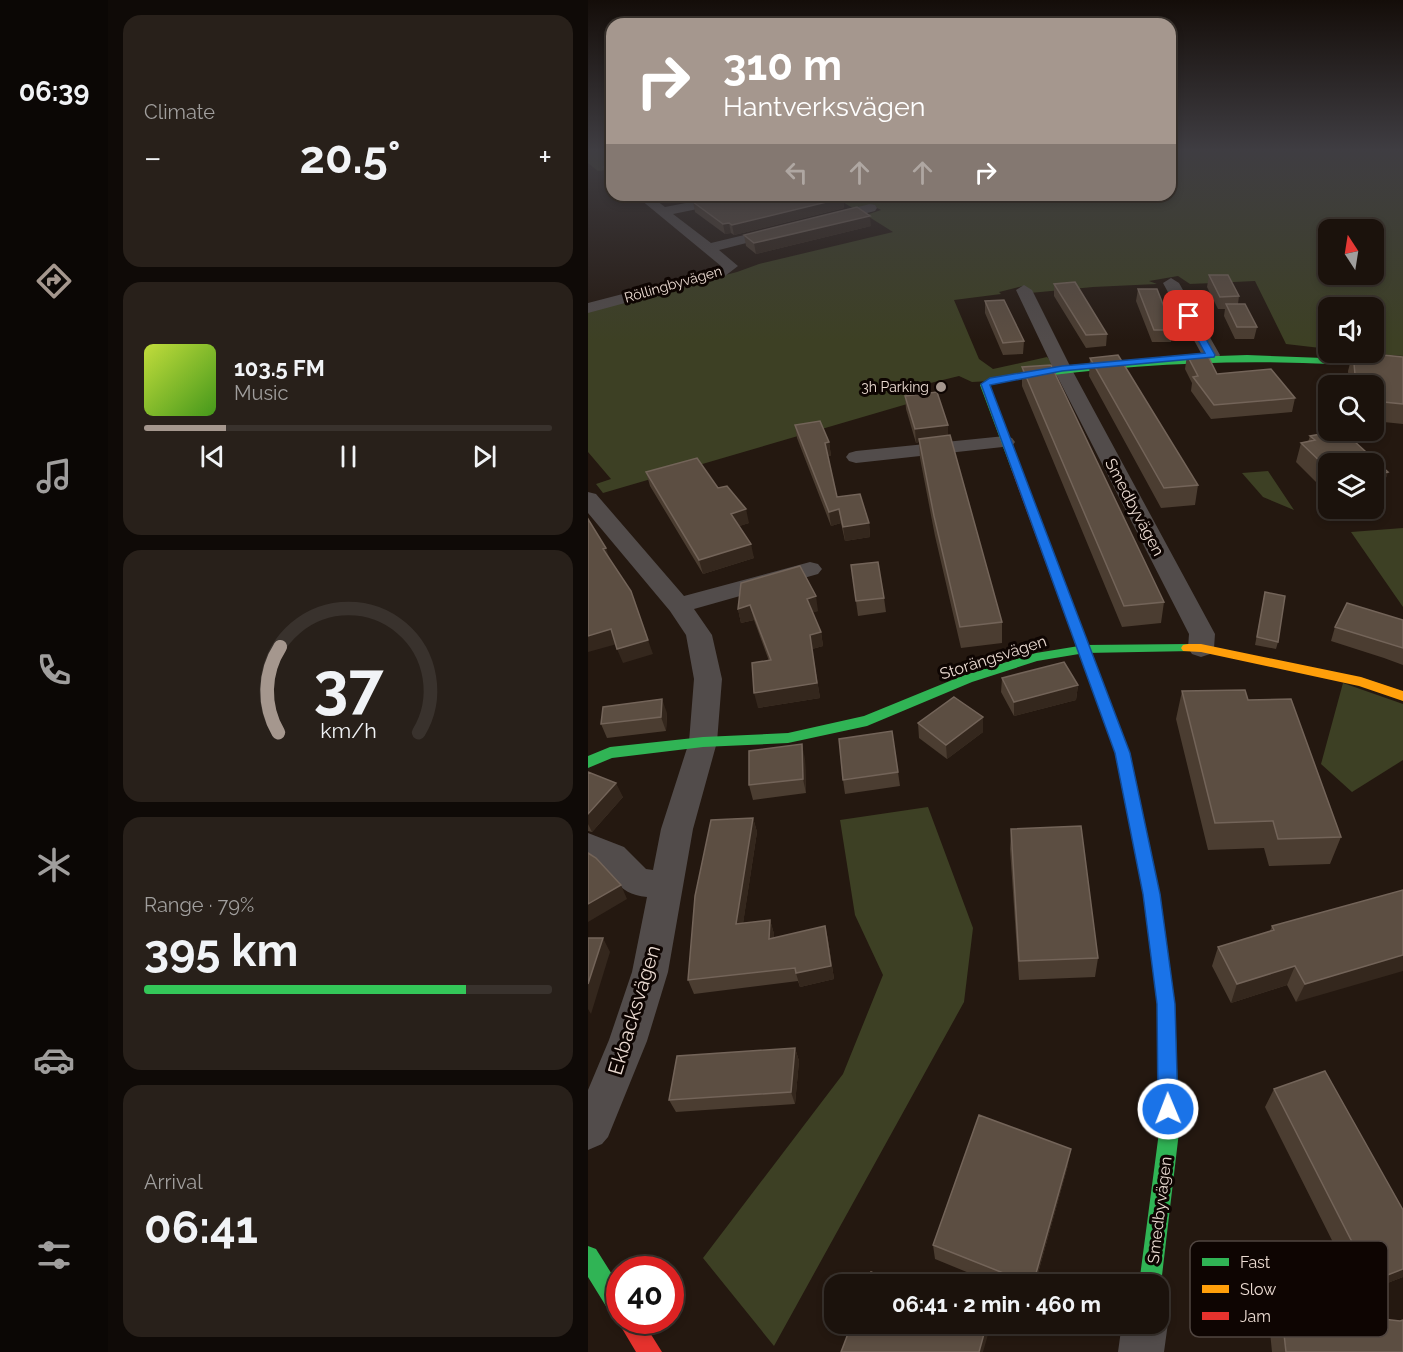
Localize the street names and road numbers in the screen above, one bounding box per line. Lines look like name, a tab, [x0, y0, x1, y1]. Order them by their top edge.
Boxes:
street label: Röllingbyvägen	[622, 262, 724, 306]
street label: Smedbyvägen	[1101, 455, 1168, 559]
street label: Storängsvägen	[937, 631, 1049, 684]
street label: Ekbacksvägen	[603, 942, 665, 1078]
street label: Smedbyvägen	[1144, 1155, 1175, 1265]

